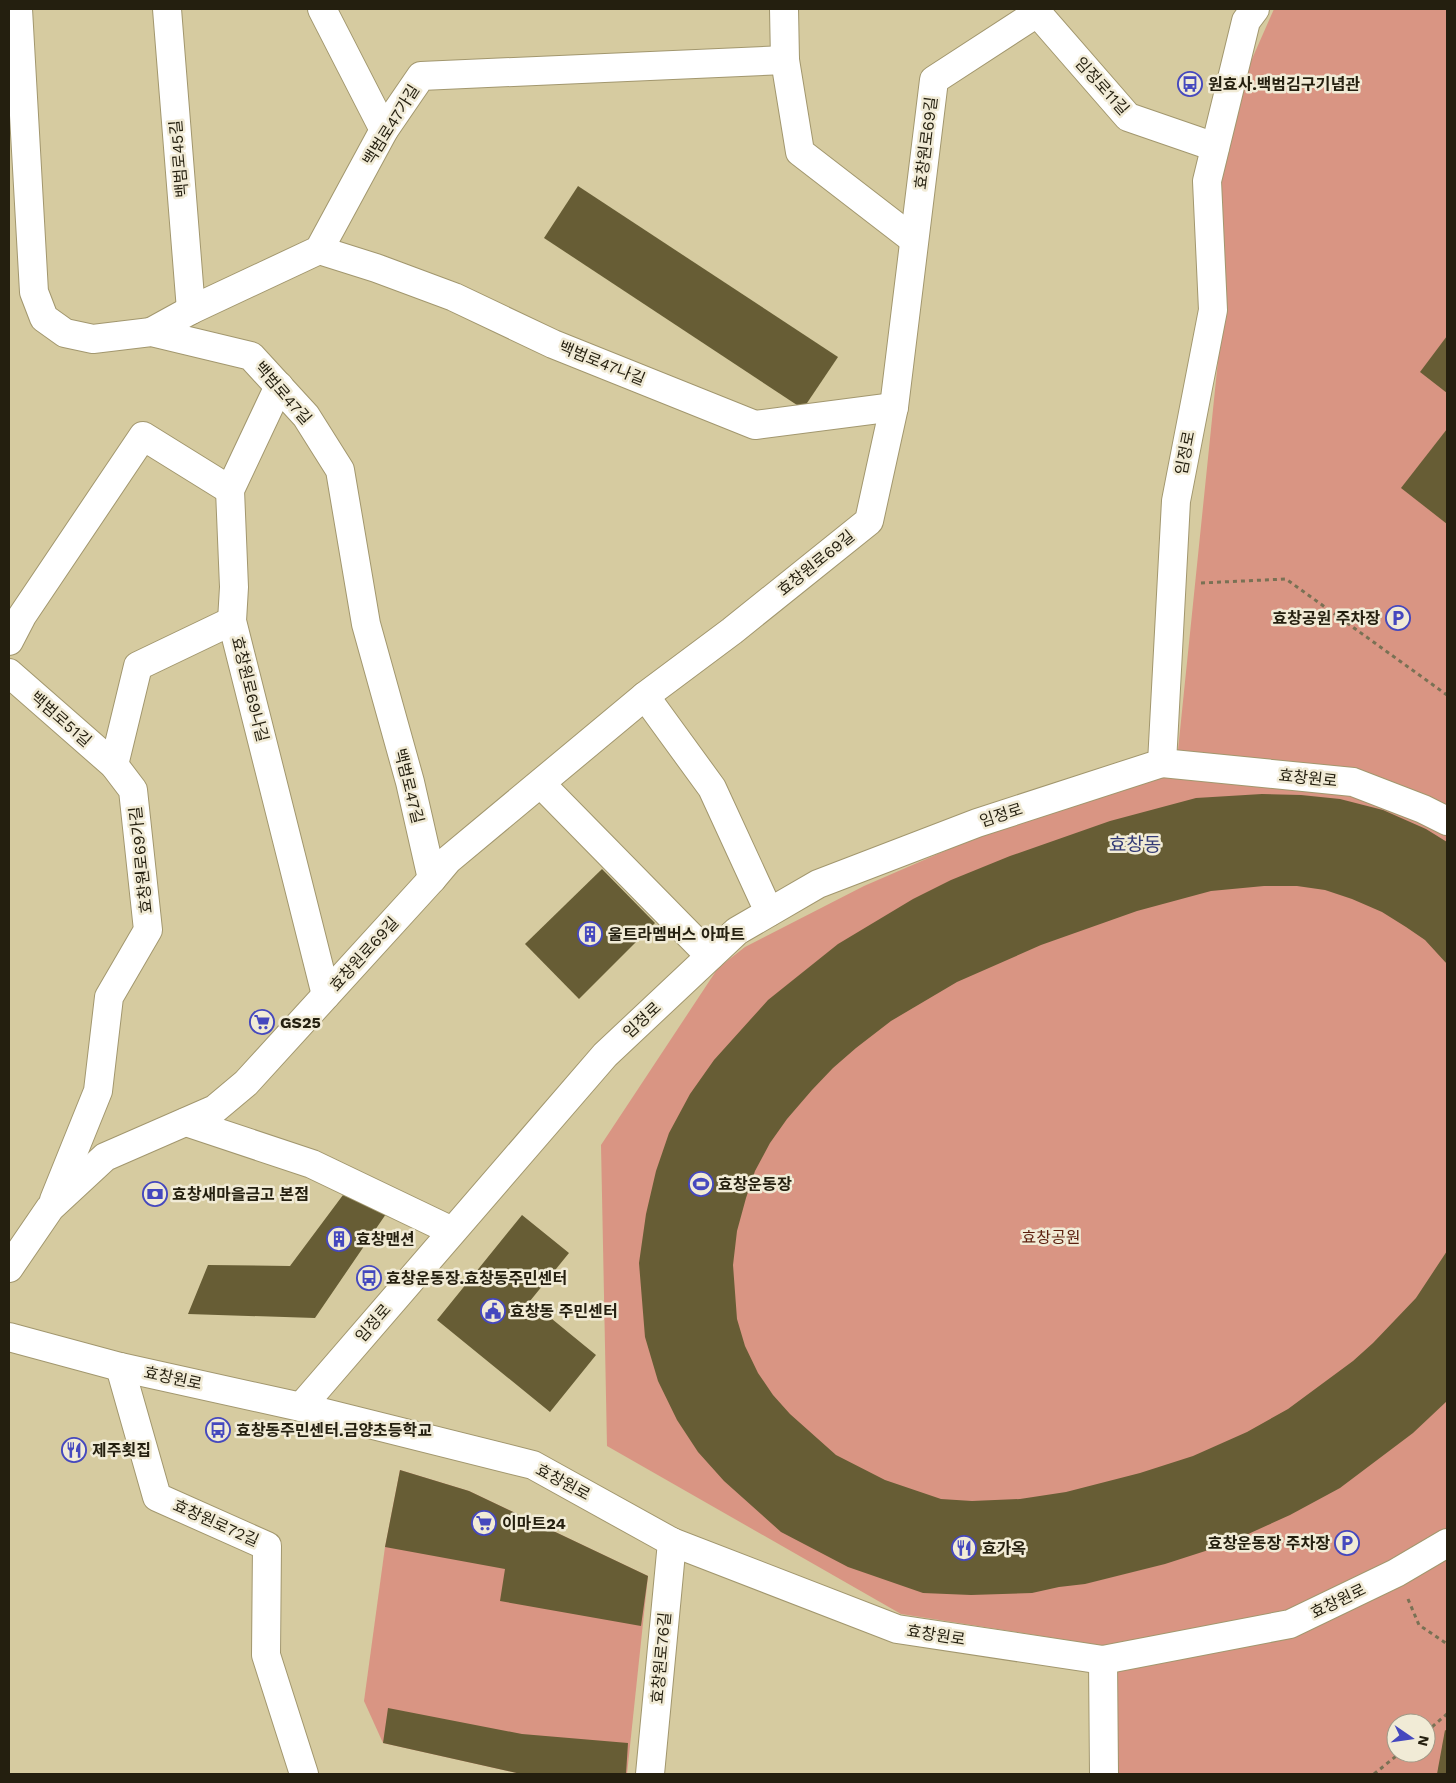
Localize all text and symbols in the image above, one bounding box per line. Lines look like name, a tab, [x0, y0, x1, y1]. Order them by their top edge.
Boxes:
street label: 임정로11길	[1071, 53, 1133, 119]
bus stop icon: 원효사.백범김구기념관	[1177, 71, 1203, 97]
place label: 원효사.백범김구기념관	[1208, 75, 1360, 94]
street label: 백범로47가길	[359, 81, 423, 169]
street label: 효창원로69길	[911, 96, 941, 190]
street label: 백범로45길	[166, 119, 192, 199]
street label: 백범로47나길	[556, 337, 648, 389]
street label: 백범로47길	[251, 358, 315, 428]
street label: 임정로	[1171, 429, 1199, 476]
street label: 효창원로69길	[774, 526, 858, 600]
parking icon: 효창공원 주차장	[1385, 605, 1411, 631]
place label: 효창공원 주차장	[1272, 609, 1380, 628]
street label: 효창원로69나길	[228, 634, 272, 744]
street label: 백범로51길	[27, 687, 95, 751]
street label: 백범로47길	[390, 746, 428, 826]
street label: 효창원로	[1278, 765, 1339, 791]
street label: 임정로	[977, 799, 1025, 831]
street label: 효창원로69가길	[126, 805, 156, 915]
district label: 효창동	[1109, 833, 1161, 856]
street label: 효창원로69길	[326, 913, 402, 995]
building icon: 울트라멤버스 아파트	[577, 921, 603, 947]
place label: 울트라멤버스 아파트	[608, 925, 745, 944]
street label: 임정로	[619, 998, 665, 1042]
supermarket icon: GS25	[249, 1009, 275, 1035]
place label: GS25	[280, 1013, 321, 1032]
sports icon: 효창운동장	[688, 1171, 714, 1197]
place label: 효창운동장	[718, 1175, 792, 1194]
bank icon: 효창새마을금고 본점	[142, 1181, 168, 1207]
place label: 효창새마을금고 본점	[172, 1185, 309, 1204]
building icon: 효창맨션	[326, 1226, 352, 1252]
park label: 효창공원	[1022, 1228, 1080, 1247]
place label: 효창맨션	[356, 1230, 415, 1249]
bus stop icon: 효창운동장.효창동주민센터	[356, 1265, 382, 1291]
place label: 효창운동장.효창동주민센터	[386, 1269, 567, 1288]
public building icon: 효창동 주민센터	[480, 1298, 506, 1324]
street label: 임정로	[351, 1300, 395, 1346]
place label: 효창동 주민센터	[510, 1302, 618, 1321]
street label: 효창원로	[142, 1363, 204, 1393]
bus stop icon: 효창동주민센터.금양초등학교	[205, 1417, 231, 1443]
place label: 효창동주민센터.금양초등학교	[236, 1421, 432, 1440]
restaurant icon: 제주횟집	[61, 1437, 87, 1463]
place label: 제주횟집	[92, 1441, 151, 1460]
street label: 효창원로	[533, 1460, 594, 1504]
street label: 효창원로72길	[170, 1496, 262, 1550]
supermarket icon: 이마트24	[471, 1510, 497, 1536]
place label: 이마트24	[502, 1514, 566, 1533]
parking icon: 효창운동장 주차장	[1334, 1530, 1360, 1556]
place label: 효창운동장 주차장	[1208, 1534, 1330, 1553]
restaurant icon: 효가옥	[951, 1535, 977, 1561]
place label: 효가옥	[982, 1539, 1026, 1558]
street label: 효창원로	[1307, 1579, 1369, 1622]
street label: 효창원로76길	[648, 1611, 674, 1705]
street label: 효창원로	[905, 1621, 967, 1649]
north arrow	[1386, 1713, 1436, 1763]
text: N	[1415, 1734, 1433, 1748]

